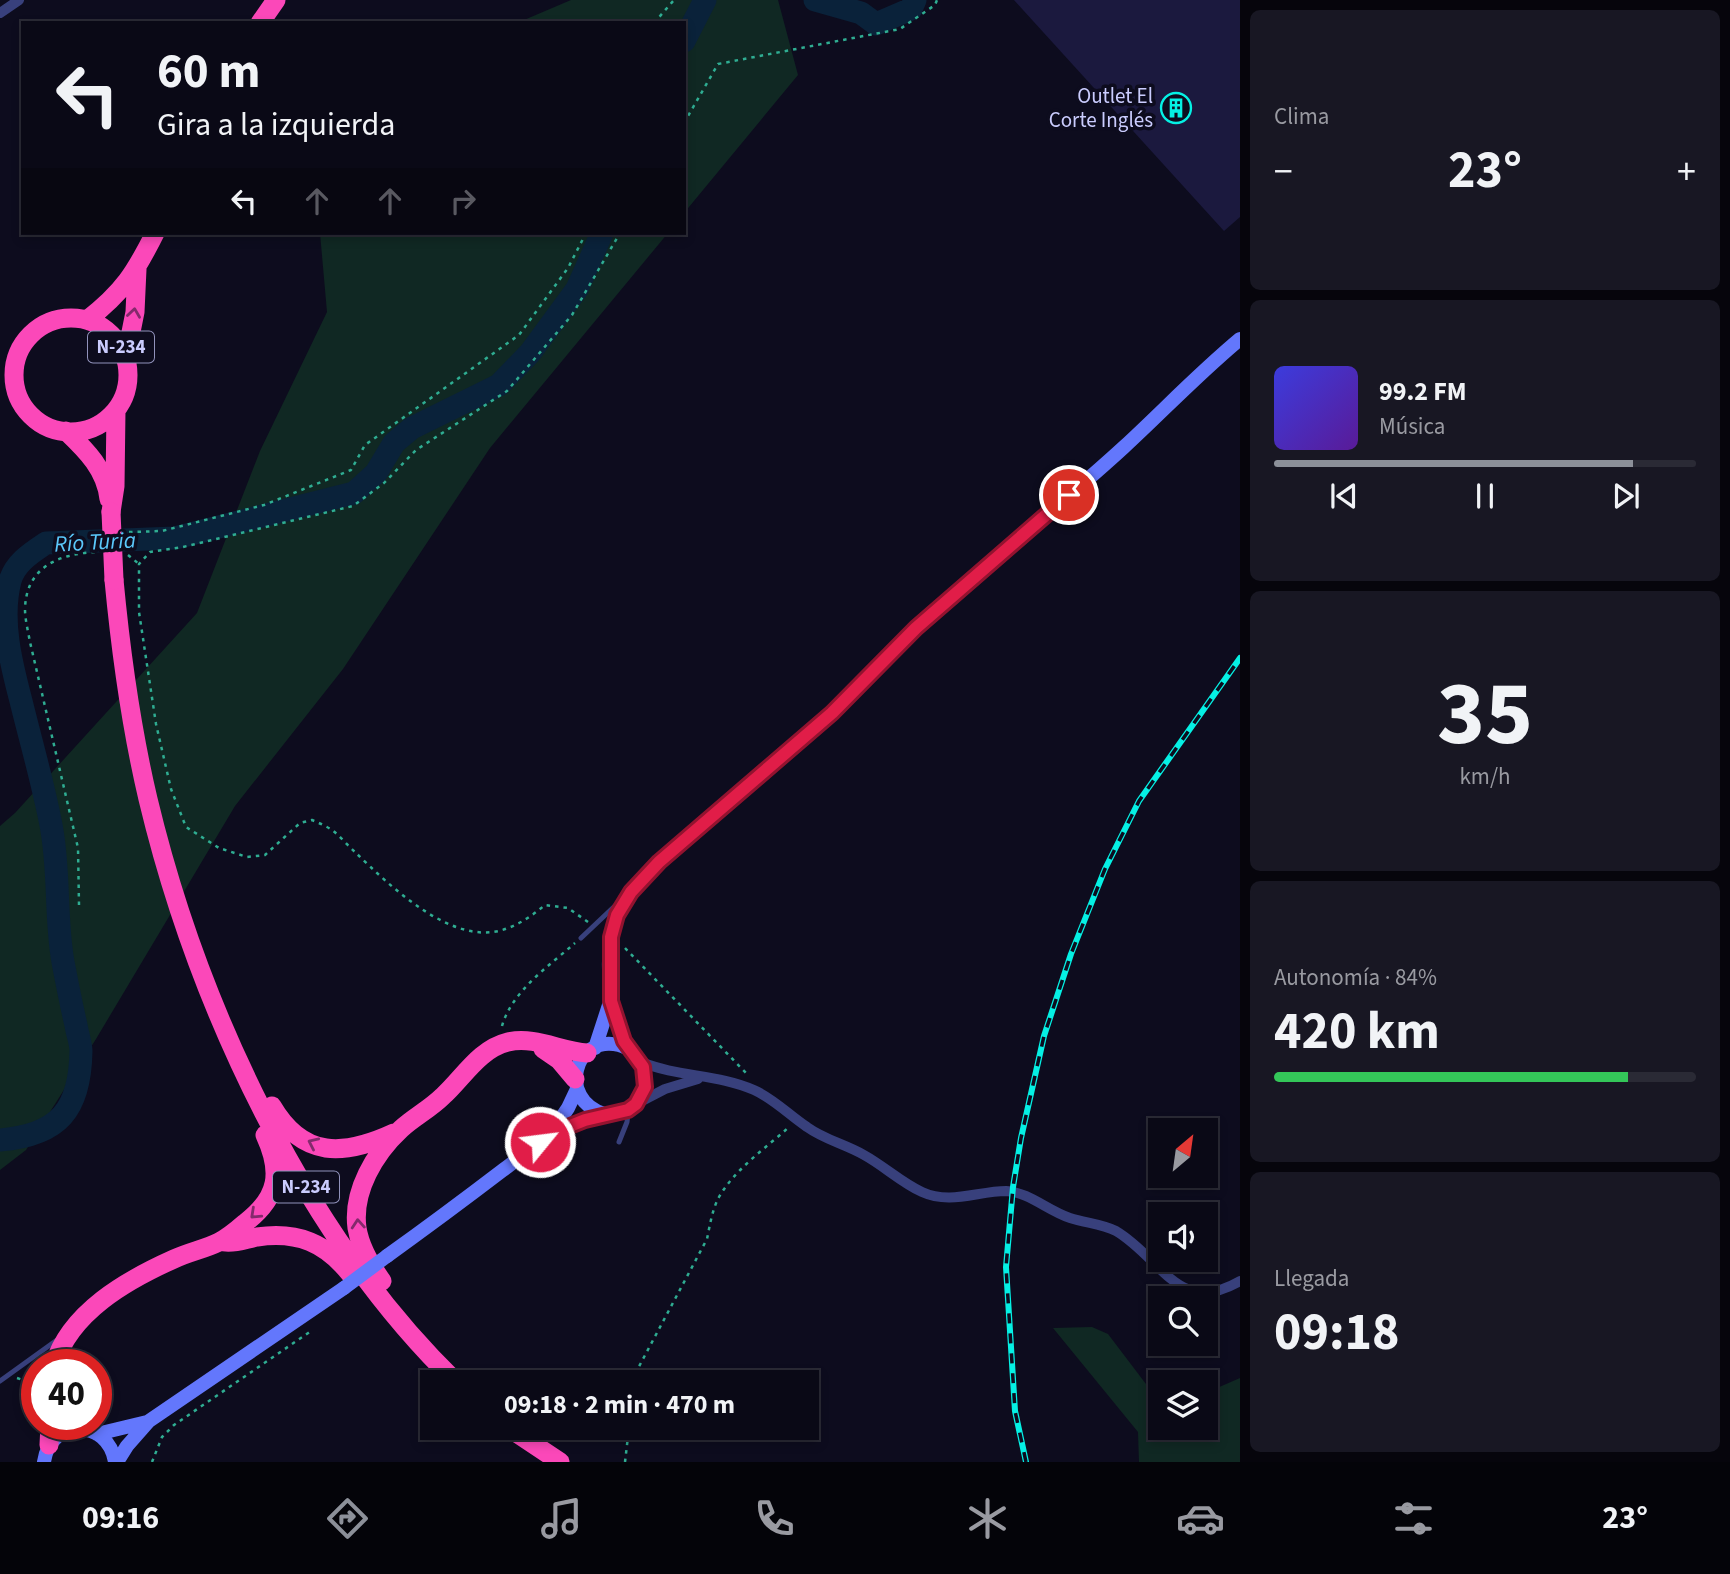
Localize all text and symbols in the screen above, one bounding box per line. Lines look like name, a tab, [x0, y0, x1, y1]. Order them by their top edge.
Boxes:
text: 60 m	[157, 37, 261, 107]
icon: left	[42, 49, 133, 140]
place label: Outlet El Corte Inglés	[1049, 81, 1153, 135]
building icon: Outlet El Corte Inglés	[1159, 91, 1193, 125]
text: Clima	[1274, 100, 1329, 133]
text: Gira a la izquierda	[157, 102, 395, 148]
text: 23°	[1448, 134, 1522, 208]
text: −	[1274, 145, 1293, 199]
text: +	[1677, 145, 1696, 199]
icon: left	[225, 182, 263, 220]
icon: ahead	[298, 182, 336, 220]
icon: ahead	[371, 182, 409, 220]
icon: right	[444, 182, 482, 220]
one-way arrow	[126, 308, 141, 319]
road number: N-234	[88, 332, 154, 362]
text: 99.2 FM	[1379, 373, 1467, 410]
text: Música	[1379, 410, 1445, 443]
pin	[1039, 465, 1099, 525]
icon: arrive	[1050, 476, 1088, 514]
icon: previous	[1325, 477, 1363, 515]
icon: pause	[1466, 477, 1504, 515]
icon: next	[1607, 477, 1645, 515]
water label: Río Turia	[53, 523, 137, 561]
text: 35	[1437, 650, 1533, 779]
text: km/h	[1459, 760, 1511, 793]
text: Autonomía · 84%	[1274, 961, 1437, 994]
text: 420 km	[1274, 995, 1440, 1069]
position arrow	[503, 1105, 577, 1179]
north arrow	[1148, 1118, 1218, 1188]
map controls	[1148, 1118, 1218, 1440]
one-way arrow	[308, 1137, 320, 1151]
road number: N-234	[273, 1172, 339, 1203]
button: sound	[1148, 1202, 1218, 1272]
one-way arrow	[250, 1206, 263, 1218]
one-way arrow	[351, 1218, 366, 1229]
text: Llegada	[1274, 1262, 1349, 1295]
button: search	[1148, 1286, 1218, 1356]
text: 09:18	[1274, 1296, 1399, 1370]
speed limit sign: 40	[21, 1349, 112, 1440]
button: layers	[1148, 1370, 1218, 1440]
text: 09:18 · 2 min · 470 m	[504, 1386, 735, 1423]
icon: directions	[323, 1494, 372, 1543]
icon: music	[537, 1494, 586, 1543]
icon: phone	[750, 1494, 799, 1543]
icon: climate	[963, 1494, 1012, 1543]
icon: car	[1176, 1494, 1225, 1543]
icon: filters	[1389, 1494, 1438, 1543]
text: 09:16	[82, 1495, 159, 1541]
text: 23°	[1602, 1495, 1648, 1541]

